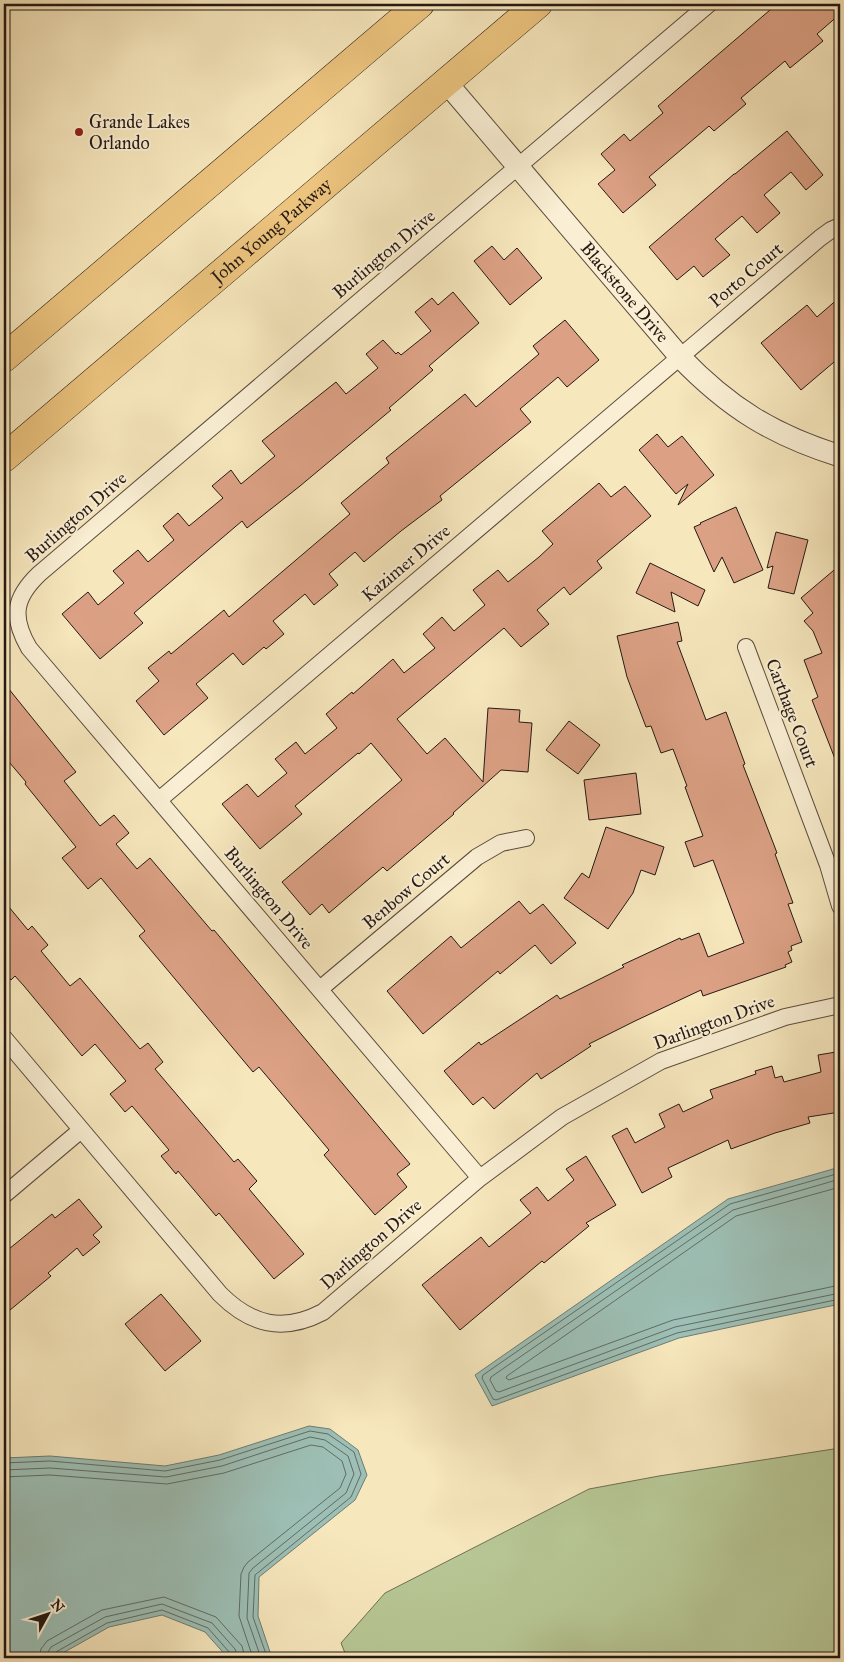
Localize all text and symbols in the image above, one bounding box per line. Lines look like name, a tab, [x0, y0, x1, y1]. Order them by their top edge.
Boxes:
place label: Grande Lakes Orlando	[89, 111, 190, 154]
marker: Grande Lakes Orlando	[73, 126, 85, 138]
street label: John Young Parkway	[205, 173, 336, 290]
street label: Burlington Drive	[328, 205, 440, 304]
street label: Blackstone Drive	[576, 237, 674, 347]
street label: Porto Court	[705, 237, 788, 312]
street label: Burlington Drive	[21, 467, 132, 568]
street label: Kazimer Drive	[357, 520, 455, 606]
street label: Carthage Court	[760, 656, 823, 771]
street label: Burlington Drive	[219, 842, 318, 954]
street label: Benbow Court	[358, 848, 454, 934]
street label: Darlington Drive	[650, 990, 778, 1055]
street label: Darlington Drive	[316, 1194, 427, 1295]
north arrow	[22, 1590, 72, 1640]
text: N	[47, 1596, 68, 1616]

